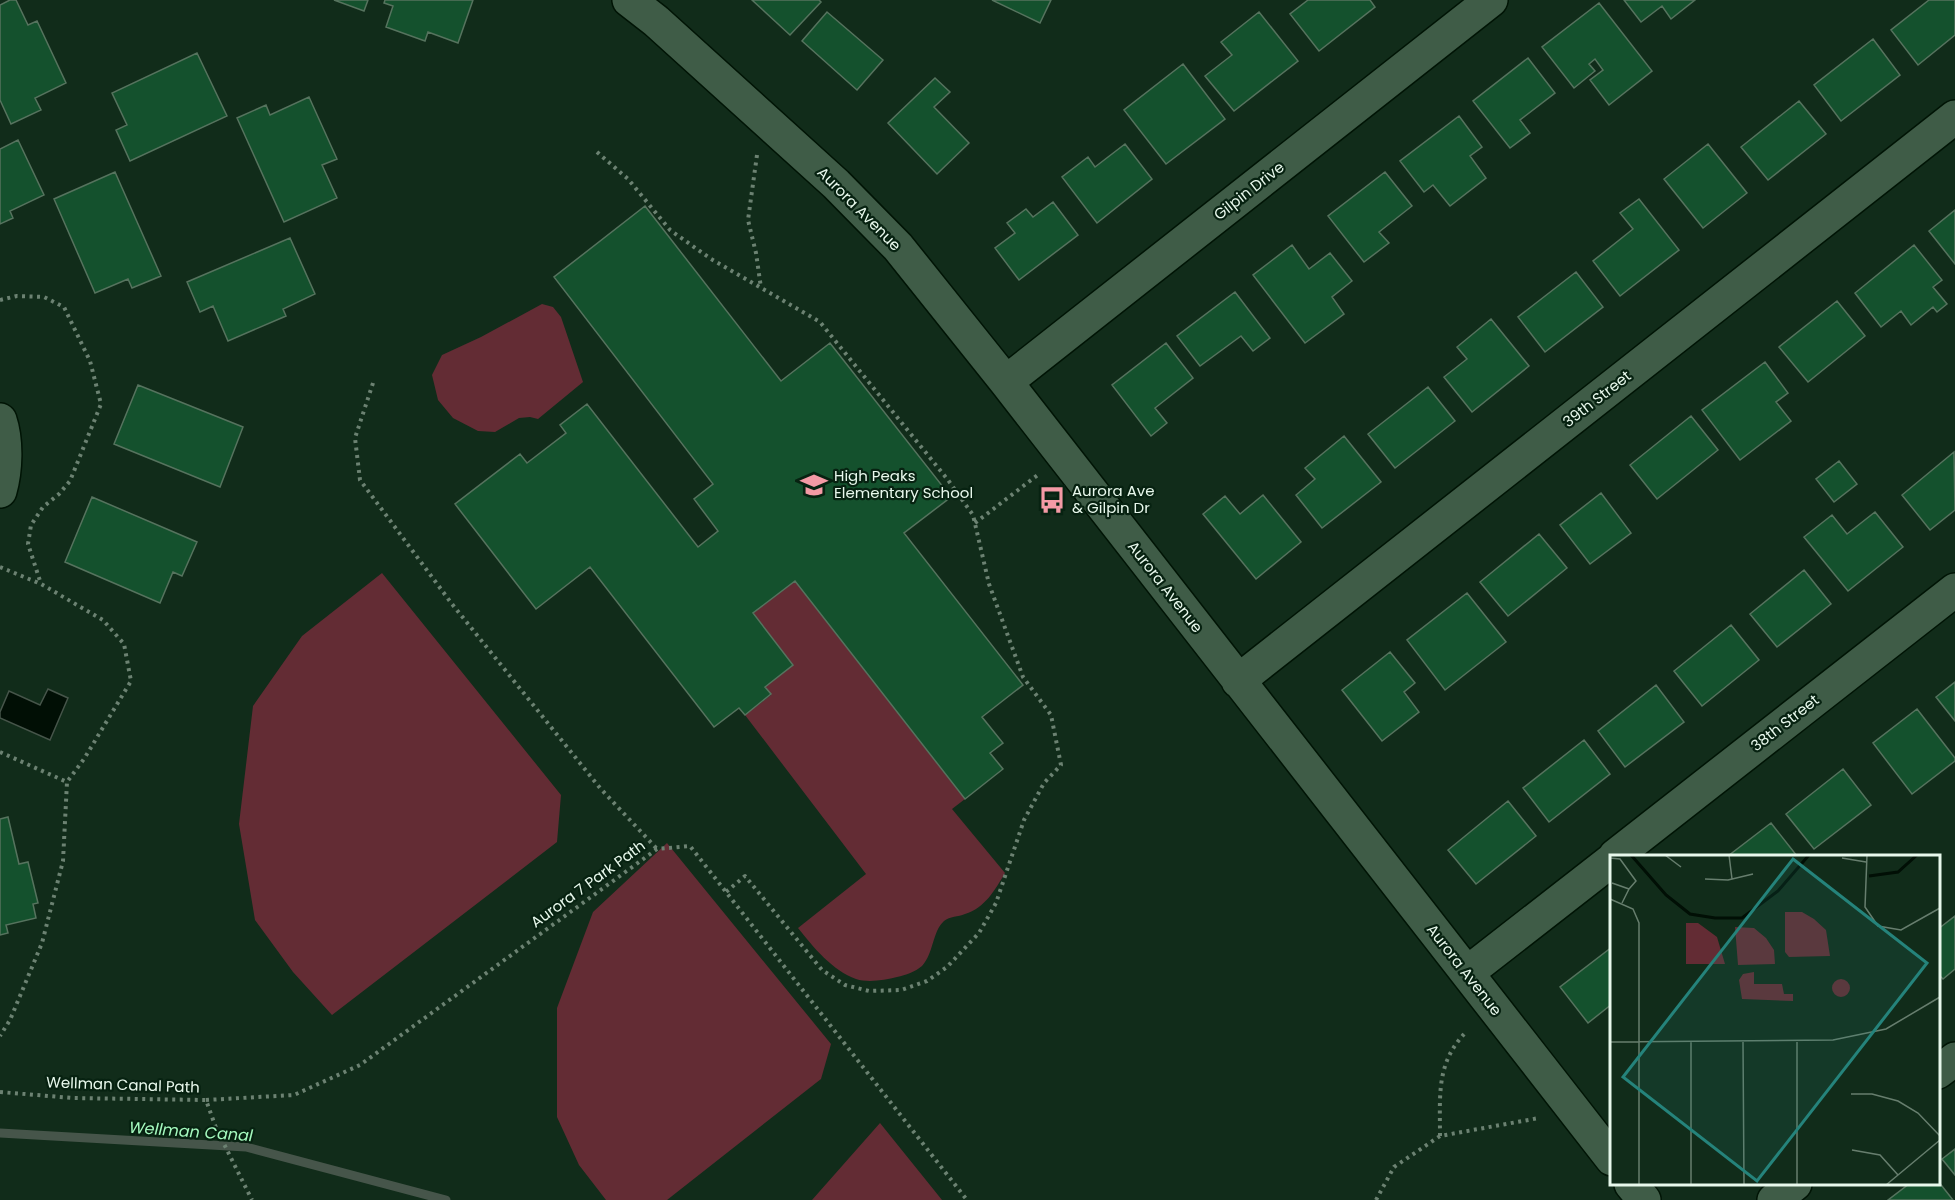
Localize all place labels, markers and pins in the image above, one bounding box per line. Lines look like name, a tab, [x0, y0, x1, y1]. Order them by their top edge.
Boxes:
place label: High Peaks Elementary School	[834, 465, 973, 503]
school or university icon: High Peaks Elementary School	[799, 470, 829, 500]
place label: Aurora Ave & Gilpin Dr	[1072, 480, 1154, 518]
bus stop icon: Aurora Ave & Gilpin Dr	[1037, 485, 1067, 515]

